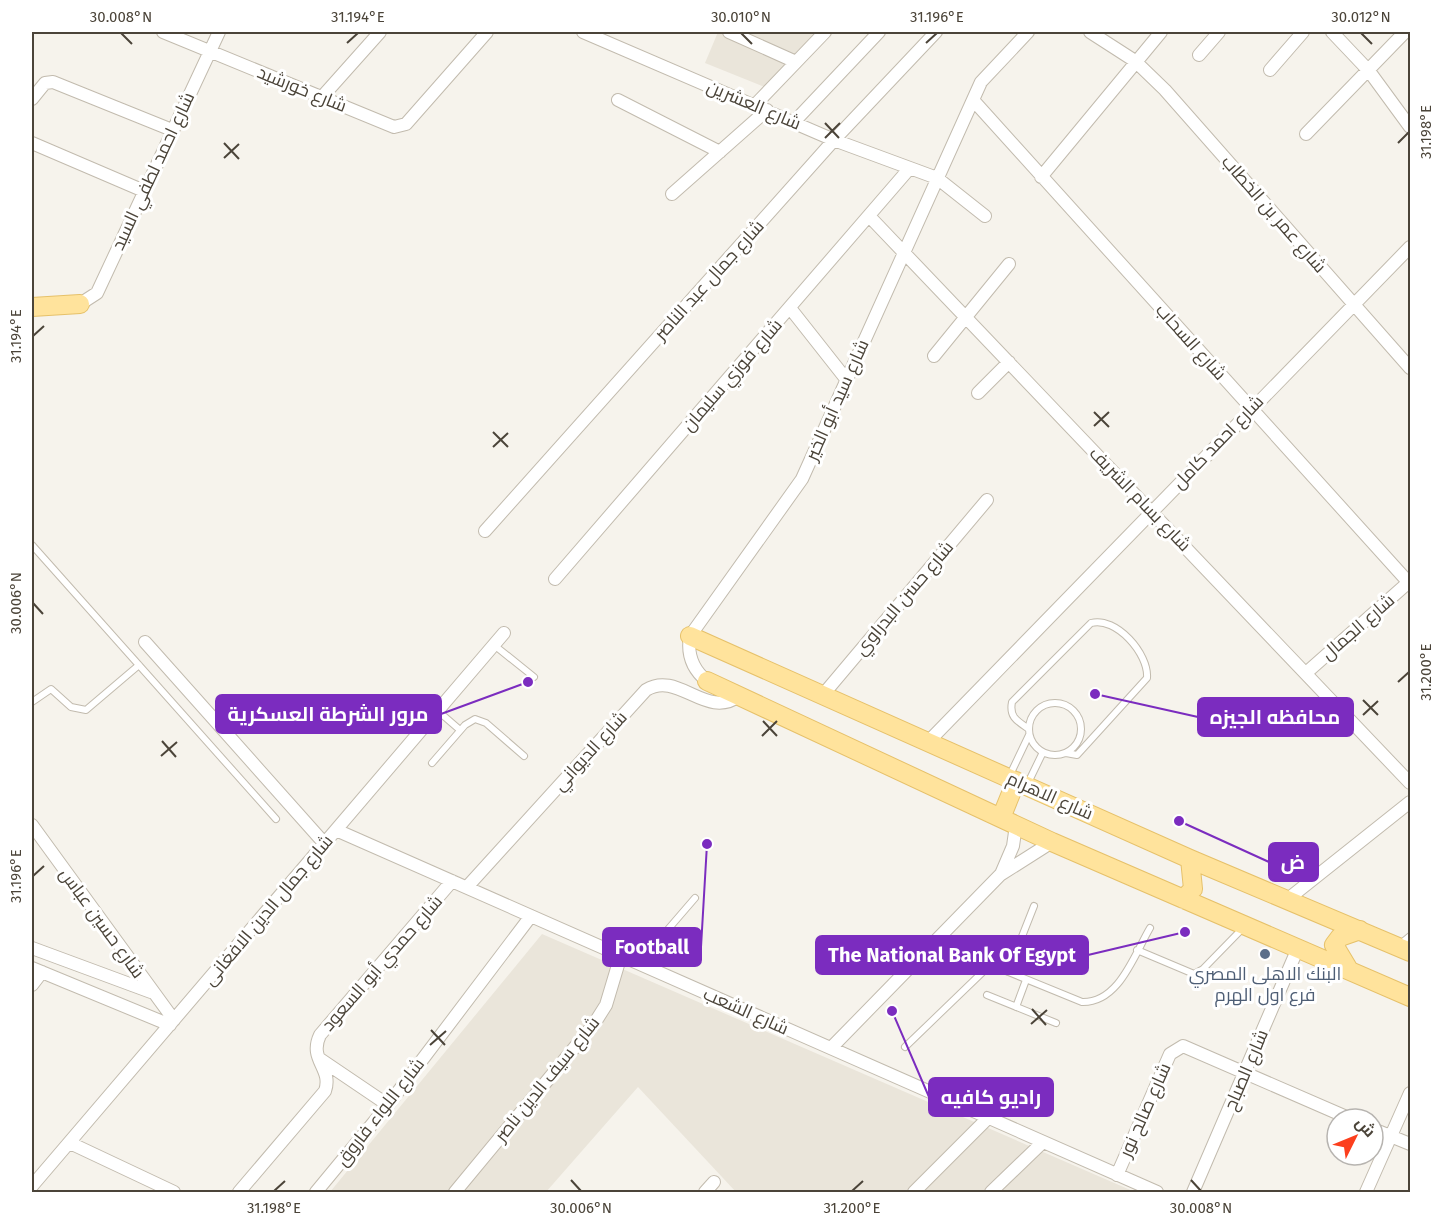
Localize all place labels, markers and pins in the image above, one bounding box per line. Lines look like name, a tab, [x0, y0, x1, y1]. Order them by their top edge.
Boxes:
callout: مرور الشرطة العسكرية	[216, 695, 441, 733]
callout: محافظه الجيزه	[1198, 698, 1353, 736]
callout: ض	[1269, 843, 1318, 881]
callout: Football	[603, 928, 701, 966]
callout: The National Bank Of Egypt	[816, 936, 1088, 974]
marker: البنك الاهلى المصري فرع اول الهرم	[1258, 947, 1272, 961]
place label: البنك الاهلى المصري فرع اول الهرم	[1189, 963, 1341, 1007]
callout: راديو كافيه	[929, 1078, 1053, 1116]

